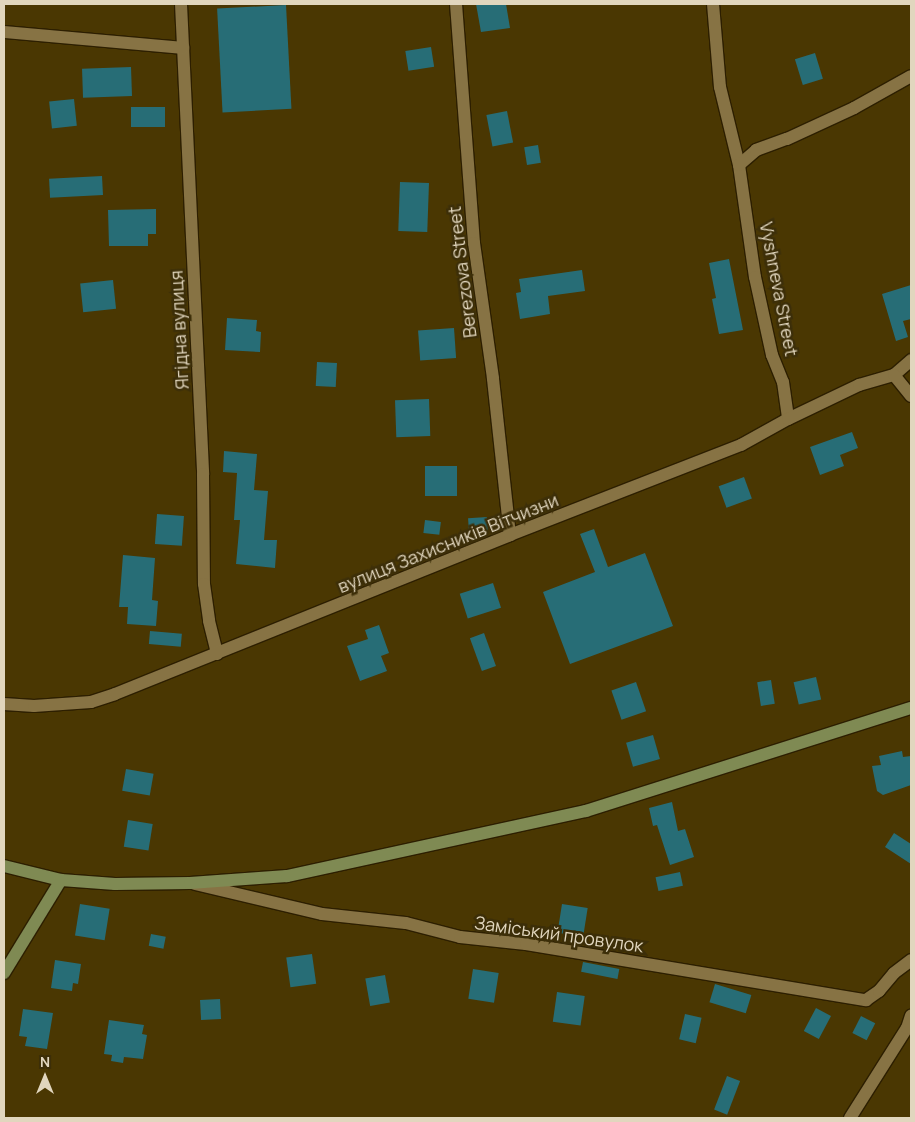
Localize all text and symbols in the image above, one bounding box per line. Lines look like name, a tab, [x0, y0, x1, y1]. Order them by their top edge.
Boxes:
street label: Berezova Street	[443, 205, 481, 339]
street label: Vyshneva Street	[755, 220, 803, 358]
street label: Ягідна вулиця	[165, 270, 193, 390]
street label: вулиця Захисників Вітчизни	[335, 489, 561, 597]
street label: Заміський провулок	[473, 911, 645, 957]
north arrow	[20, 1052, 70, 1102]
text: N	[40, 1052, 50, 1071]

